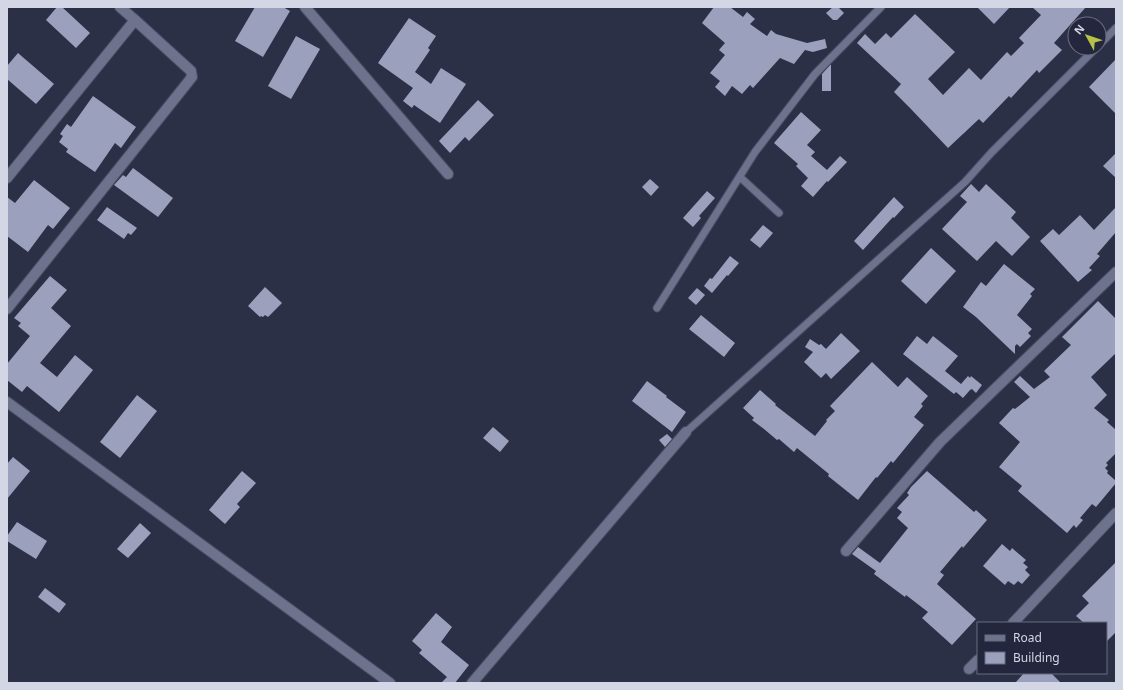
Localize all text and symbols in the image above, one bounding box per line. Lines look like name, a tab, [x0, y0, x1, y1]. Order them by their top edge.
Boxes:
north arrow	[1067, 16, 1107, 56]
text: N	[1070, 21, 1088, 38]
legend	[977, 622, 1107, 674]
text: Road	[1013, 629, 1042, 646]
text: Building	[1013, 649, 1060, 666]

